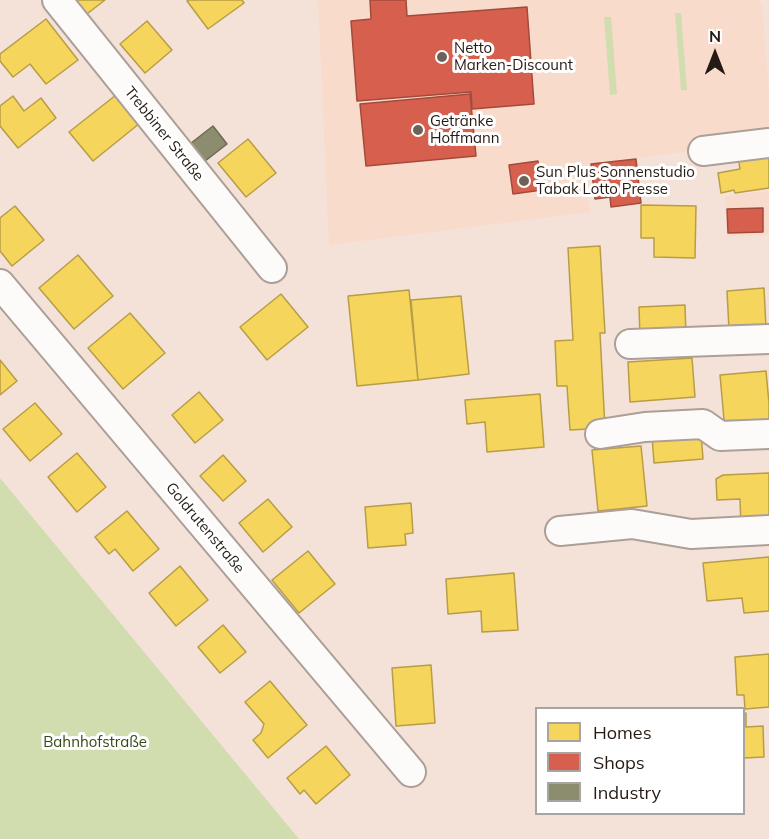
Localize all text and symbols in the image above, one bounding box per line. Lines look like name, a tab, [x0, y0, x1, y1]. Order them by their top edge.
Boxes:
north arrow	[685, 24, 745, 84]
text: N	[709, 26, 721, 46]
place label: Netto Marken-Discount	[454, 39, 573, 74]
marker: Netto Marken-Discount	[435, 50, 449, 64]
street label: Trebbiner Straße	[121, 83, 207, 185]
place label: Getränke Hoffmann	[430, 112, 500, 147]
marker: Getränke Hoffmann	[411, 123, 425, 137]
place label: Sun Plus Sonnenstudio Tabak Lotto Presse	[536, 163, 695, 198]
marker: Sun Plus Sonnenstudio Tabak Lotto Presse	[517, 174, 531, 188]
street label: Goldrutenstraße	[162, 479, 248, 577]
legend	[535, 707, 745, 815]
text: Homes	[593, 721, 652, 744]
park label: Bahnhofstraße	[43, 733, 147, 751]
text: Shops	[593, 751, 645, 774]
text: Industry	[593, 781, 661, 804]

